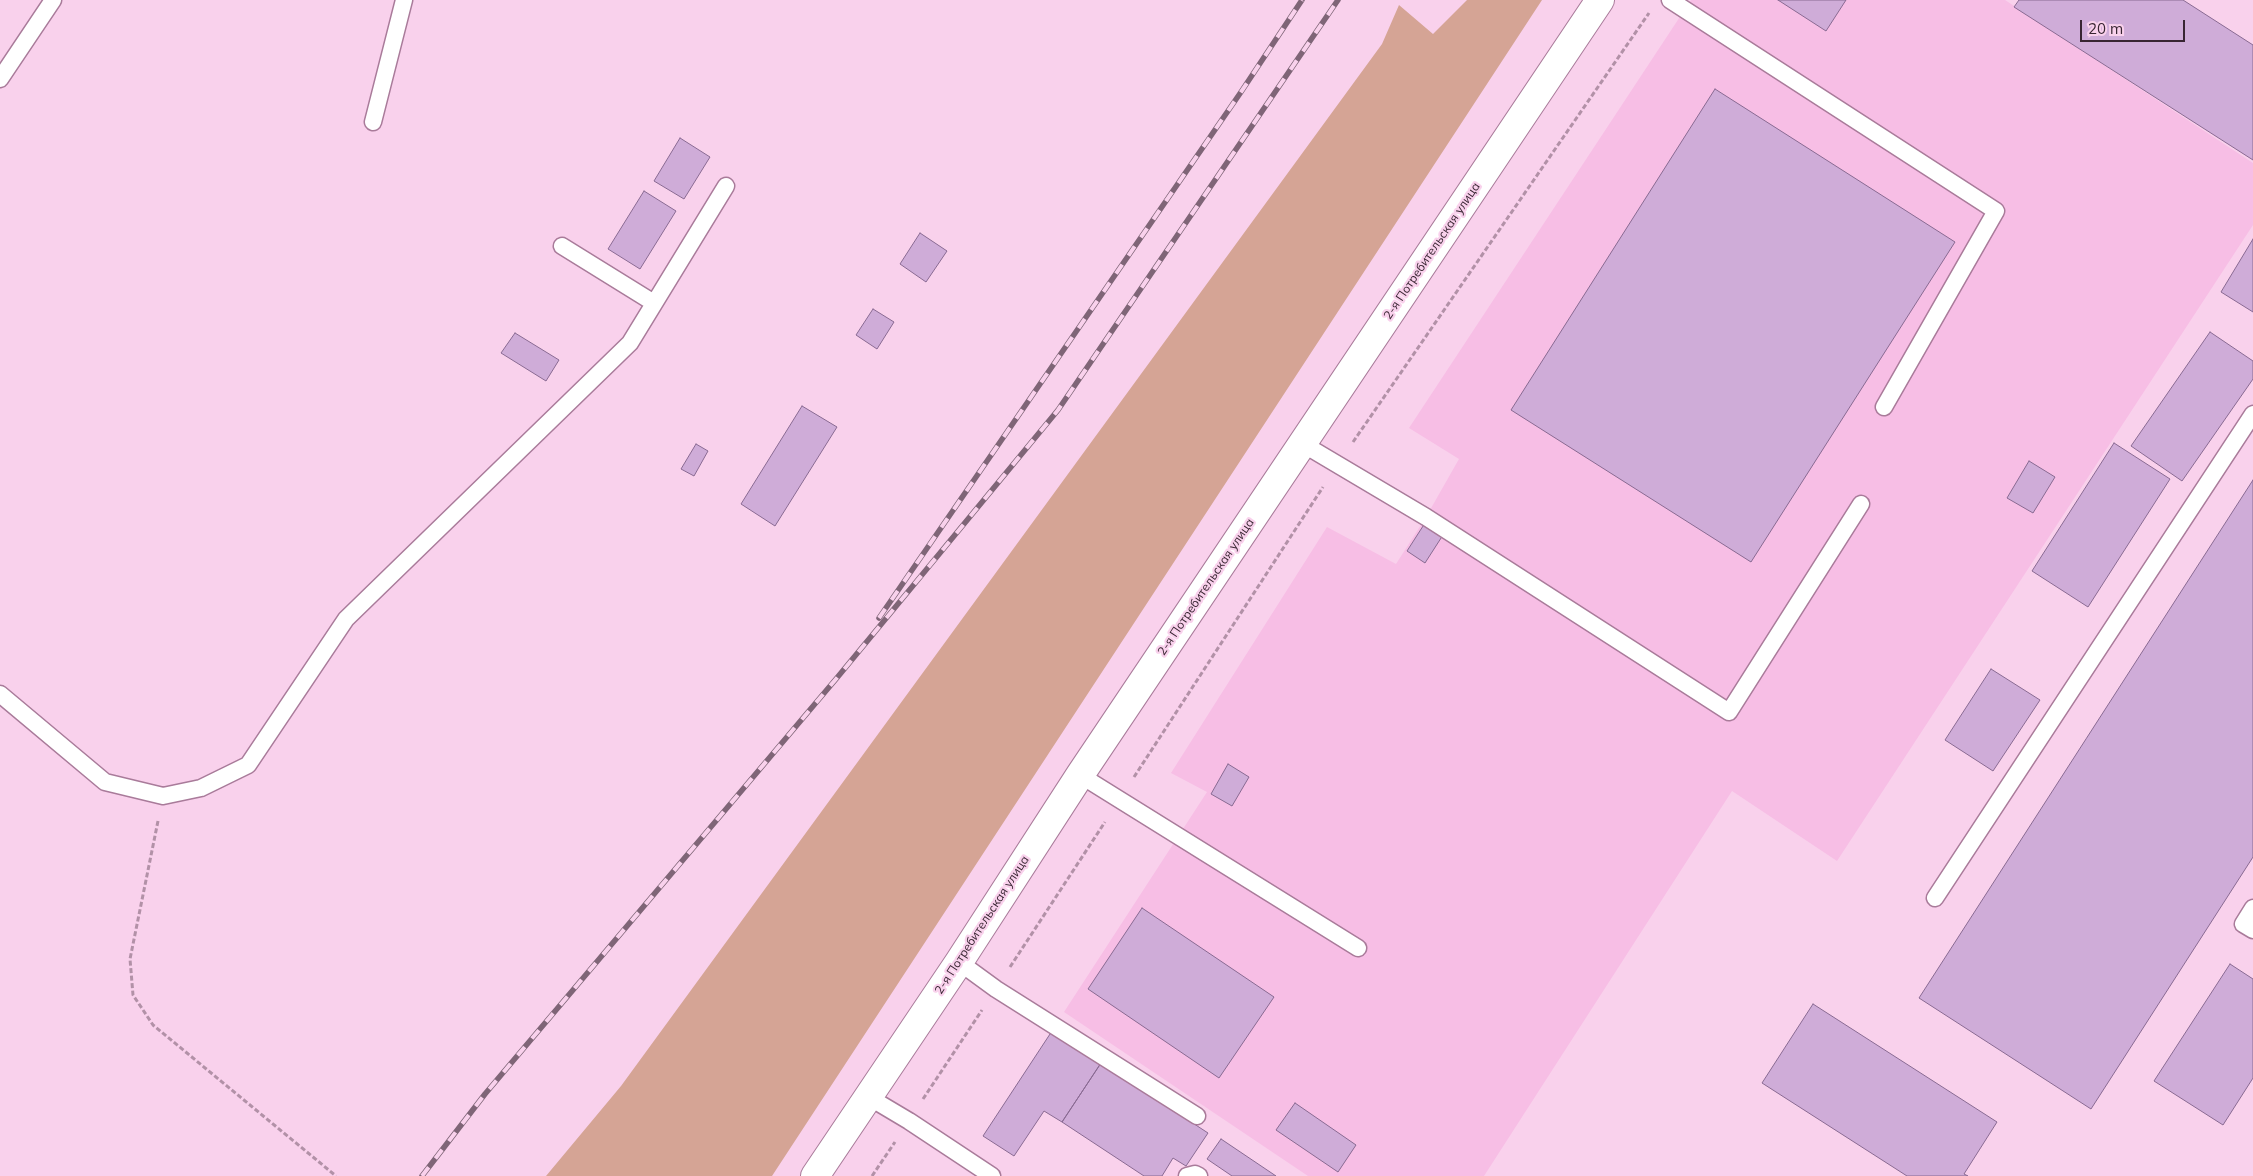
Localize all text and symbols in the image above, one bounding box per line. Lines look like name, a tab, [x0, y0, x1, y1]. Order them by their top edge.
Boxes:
scale bar	[2083, 10, 2188, 42]
text: 20 m	[2088, 19, 2123, 38]
street label: 2-я Потребительская улица	[1381, 180, 1483, 322]
street label: 2-я Потребительская улица	[1155, 516, 1257, 658]
street label: 2-я Потребительская улица	[932, 853, 1032, 997]

